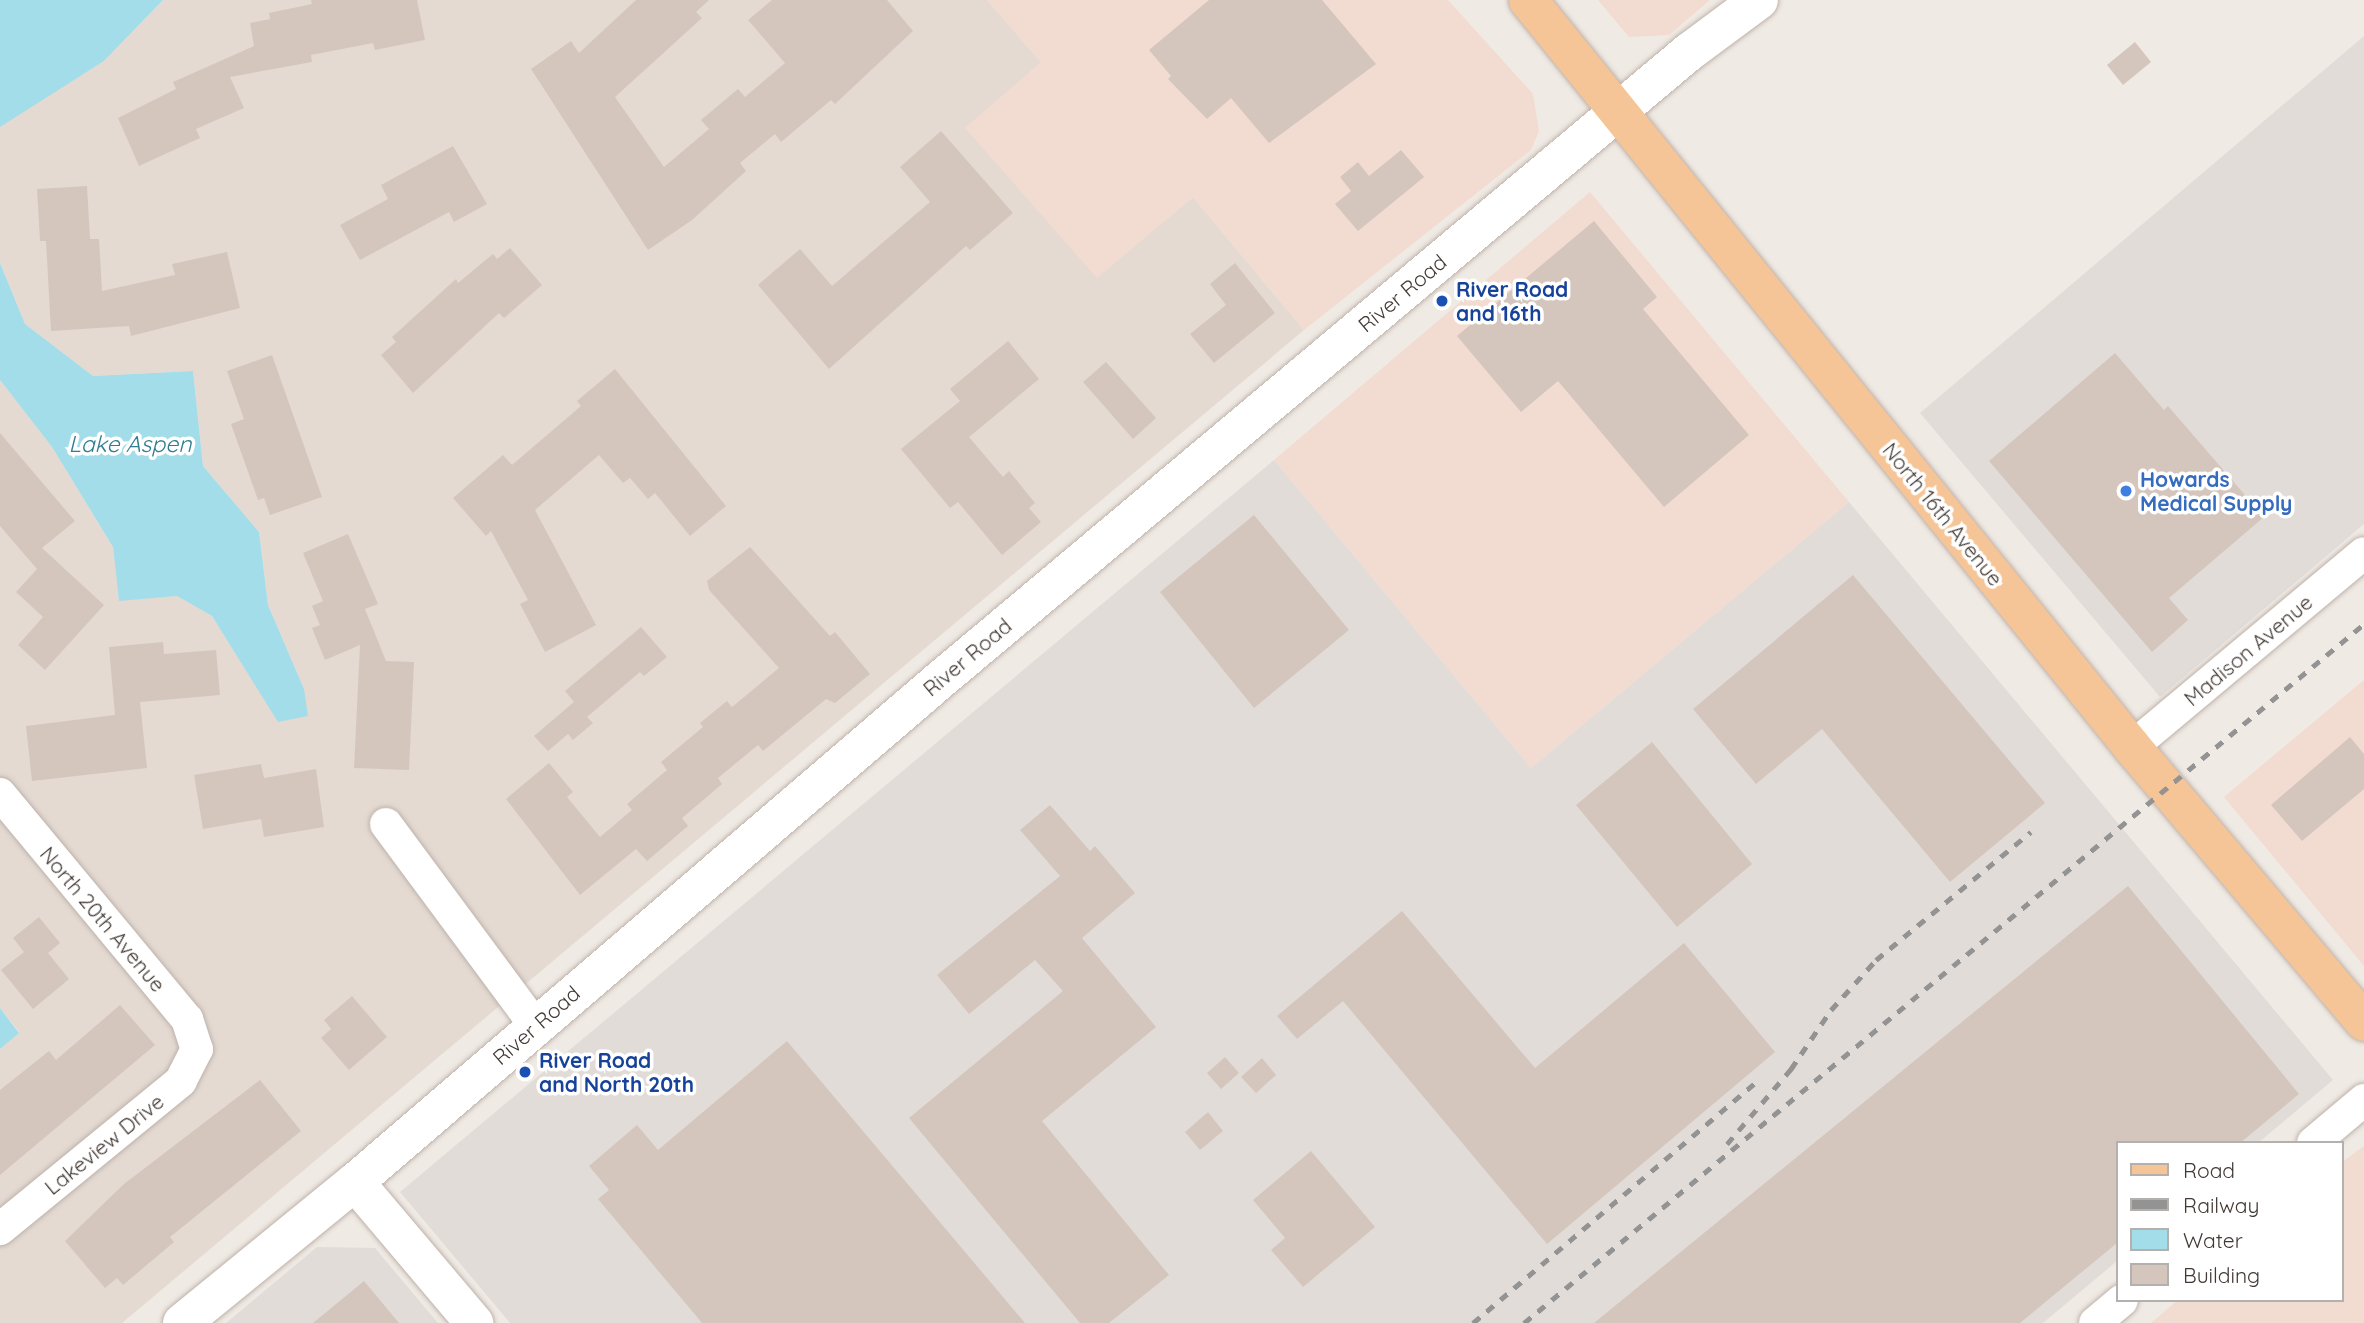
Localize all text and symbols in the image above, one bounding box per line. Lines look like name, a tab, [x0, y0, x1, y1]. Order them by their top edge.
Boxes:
street label: River Road	[1353, 249, 1451, 337]
place label: River Road and 16th	[1456, 276, 1568, 326]
marker: River Road and 16th	[1434, 293, 1450, 309]
water label: Lake Aspen	[68, 430, 192, 458]
street label: North 16th Avenue	[1878, 437, 2008, 591]
place label: Howards Medical Supply	[2140, 466, 2292, 516]
marker: Howards Medical Supply	[2118, 483, 2134, 499]
street label: Madison Avenue	[2179, 589, 2317, 711]
street label: River Road	[918, 613, 1016, 701]
street label: North 20th Avenue	[35, 841, 171, 997]
street label: River Road	[487, 980, 585, 1070]
place label: River Road and North 20th	[539, 1047, 694, 1097]
marker: River Road and North 20th	[517, 1064, 533, 1080]
street label: Lakeview Drive	[39, 1088, 169, 1200]
legend	[2116, 1141, 2343, 1302]
text: Road	[2183, 1157, 2235, 1183]
text: Railway	[2183, 1192, 2259, 1218]
text: Water	[2183, 1227, 2243, 1253]
text: Building	[2183, 1262, 2260, 1288]

